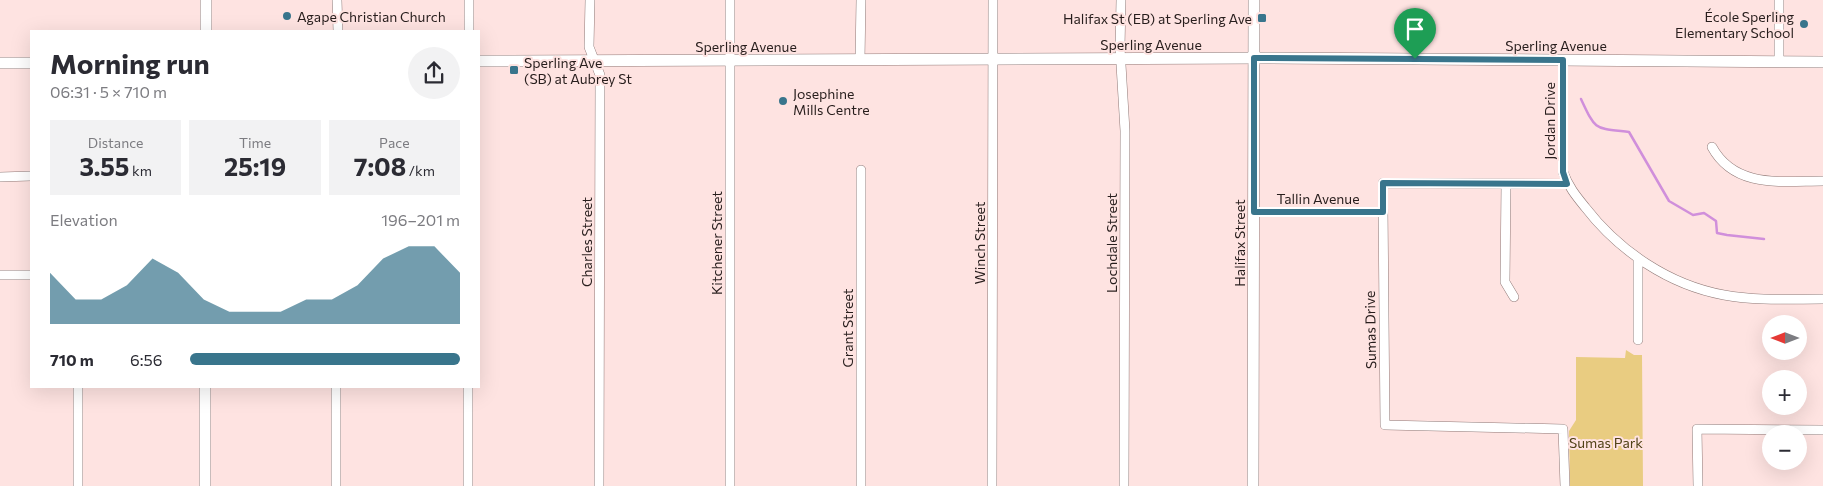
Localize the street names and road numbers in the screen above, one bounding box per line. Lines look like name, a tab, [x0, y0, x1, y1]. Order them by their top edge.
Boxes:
street label: Sperling Avenue	[1100, 36, 1202, 53]
street label: Sperling Avenue	[1505, 37, 1607, 54]
street label: Sperling Avenue	[695, 38, 797, 55]
street label: Jordan Drive	[1541, 82, 1558, 160]
street label: Tallin Avenue	[1276, 190, 1360, 207]
street label: Kitchener Street	[708, 191, 725, 295]
street label: Lochdale Street	[1103, 193, 1120, 293]
street label: Charles Street	[578, 197, 595, 287]
street label: Halifax Street	[1231, 199, 1248, 287]
street label: Winch Street	[971, 201, 988, 285]
street label: Grant Street	[839, 288, 856, 368]
street label: Sumas Drive	[1361, 291, 1379, 369]

